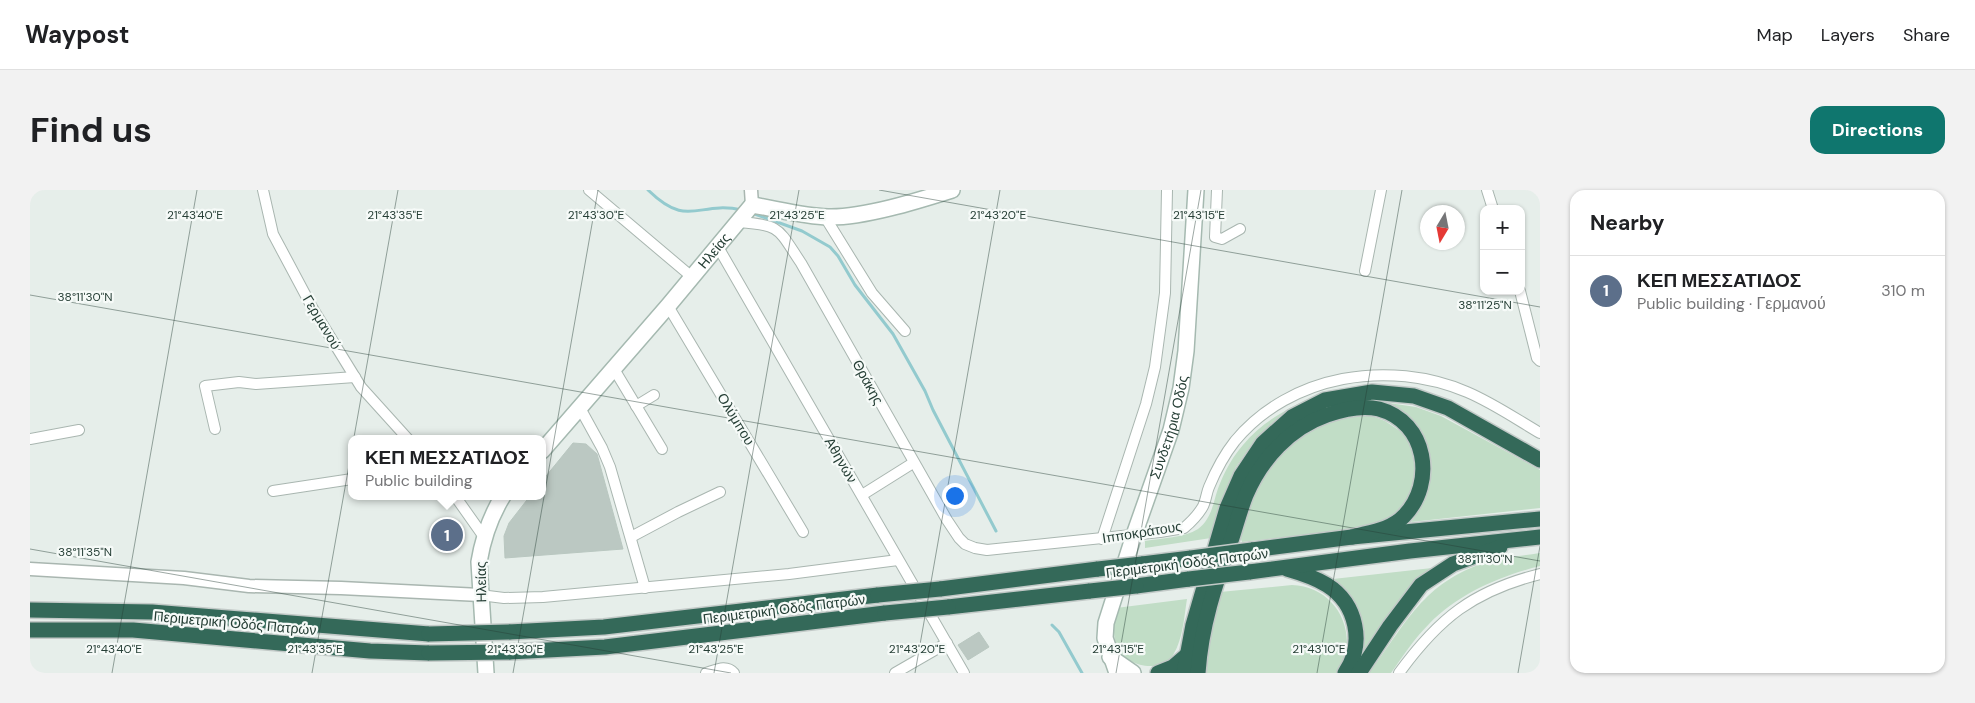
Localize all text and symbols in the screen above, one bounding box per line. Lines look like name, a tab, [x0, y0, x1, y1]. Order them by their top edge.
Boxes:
text: Waypost	[25, 19, 129, 50]
text: Map	[1757, 23, 1793, 47]
text: Layers	[1821, 23, 1875, 47]
text: Share	[1903, 23, 1950, 47]
button: Directions	[1810, 106, 1945, 154]
text: Find us	[30, 107, 152, 153]
north arrow	[1420, 205, 1465, 250]
map controls	[1480, 205, 1525, 295]
button: +	[1480, 205, 1525, 250]
text: 21°43'40"E	[167, 207, 223, 223]
text: 21°43'35"E	[367, 207, 423, 223]
text: 21°43'30"E	[568, 207, 625, 223]
text: 21°43'25"E	[769, 207, 825, 223]
text: 21°43'20"E	[970, 207, 1026, 223]
text: 21°43'15"E	[1173, 207, 1225, 223]
text: Nearby	[1590, 209, 1664, 237]
street label: Ηλείας	[694, 229, 734, 272]
button: −	[1480, 250, 1525, 295]
text: ΚΕΠ ΜΕΣΣΑΤΙΔΟΣ	[1637, 268, 1801, 293]
text: 1	[1603, 280, 1609, 301]
text: 310 m	[1881, 280, 1925, 301]
text: 38°11'30"N	[58, 289, 113, 305]
street label: Γερμανού	[299, 291, 345, 353]
text: Public building · Γερμανού	[1637, 293, 1826, 314]
text: 38°11'25"N	[1458, 297, 1512, 313]
street label: Θράκης	[848, 356, 888, 408]
street label: Συνδετήρια Οδός	[1146, 374, 1192, 481]
street label: Ολύμπου	[713, 390, 759, 448]
street label: Αθηνών	[821, 434, 861, 486]
popup	[348, 435, 546, 500]
text: ΚΕΠ ΜΕΣΣΑΤΙΔΟΣ	[365, 445, 529, 470]
text: Public building	[365, 470, 473, 491]
your location	[942, 483, 968, 509]
pin: 1	[431, 516, 463, 554]
street label: Ιπποκράτους	[1101, 517, 1183, 547]
text: 38°11'35"N	[58, 544, 112, 560]
street label: Περιμετρική Οδός Πατρών	[1105, 544, 1269, 582]
text: 38°11'30"N	[1458, 551, 1513, 567]
street label: Ηλείας	[472, 561, 490, 603]
street label: Περιμετρική Οδός Πατρών	[702, 590, 866, 628]
street label: Περιμετρική Οδός Πατρών	[153, 607, 317, 639]
text: 21°43'40"E	[86, 641, 142, 657]
text: 21°43'35"E	[287, 641, 343, 657]
text: 21°43'30"E	[487, 641, 544, 657]
text: 21°43'25"E	[688, 641, 744, 657]
text: 21°43'20"E	[889, 641, 945, 657]
text: 21°43'15"E	[1092, 641, 1144, 657]
text: 21°43'10"E	[1292, 641, 1346, 657]

